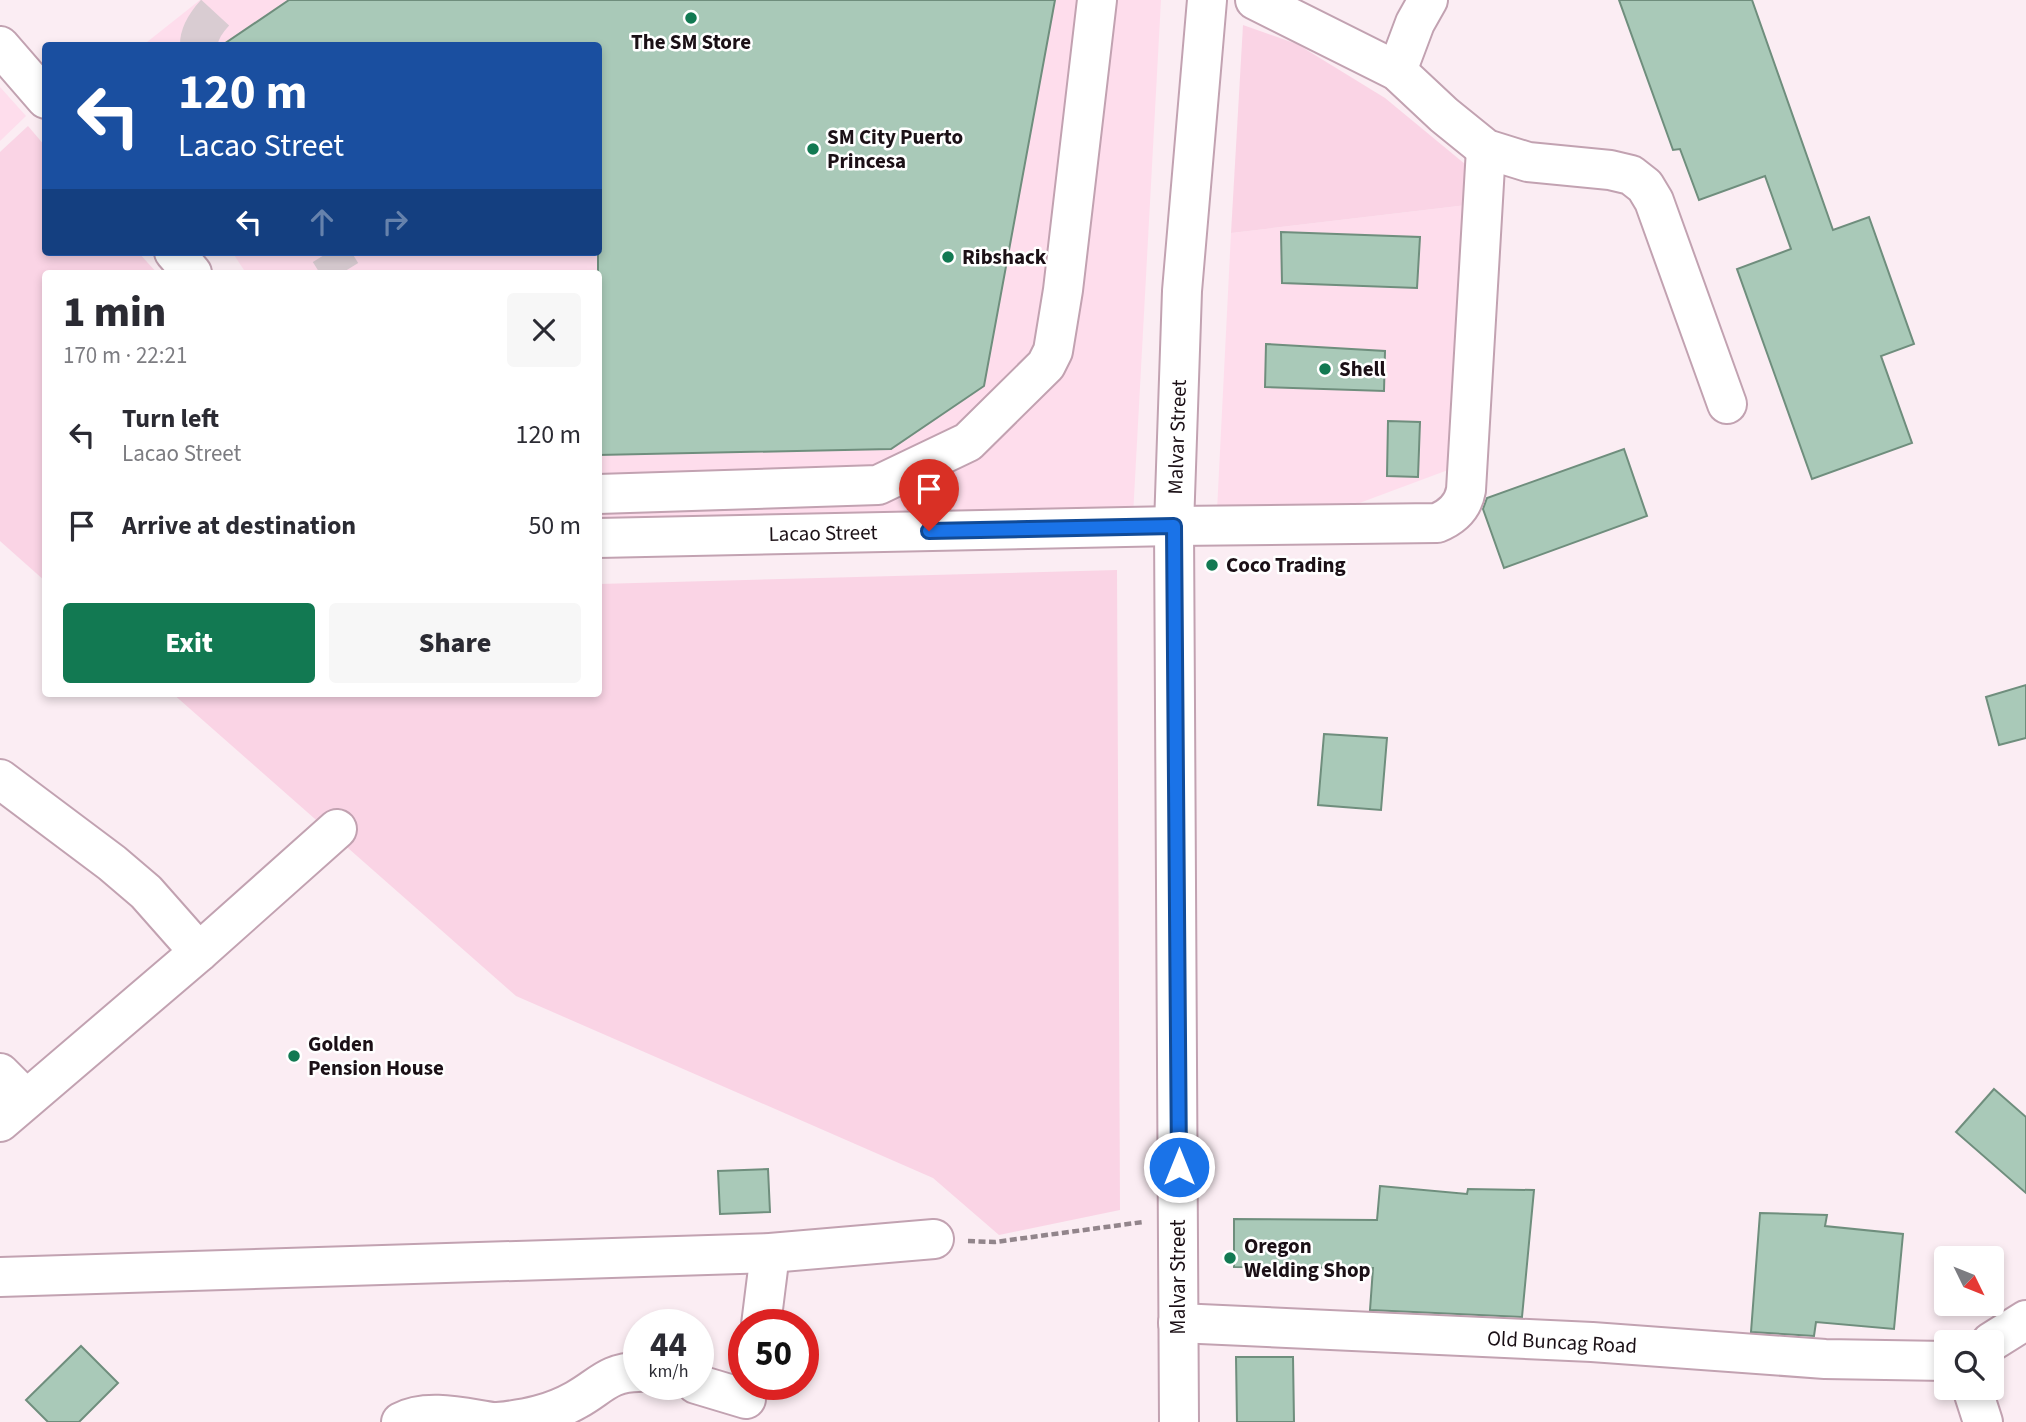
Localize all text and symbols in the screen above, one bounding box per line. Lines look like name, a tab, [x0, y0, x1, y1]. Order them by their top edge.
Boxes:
marker: The SM Store	[683, 10, 699, 26]
place label: The SM Store	[631, 27, 751, 57]
text: 120 m	[178, 58, 307, 128]
icon: left	[63, 70, 154, 161]
place label: SM City Puerto Princesa	[827, 122, 963, 176]
text: Lacao Street	[178, 123, 344, 169]
marker: SM City Puerto Princesa	[805, 141, 821, 157]
icon: left	[230, 203, 268, 241]
icon: ahead	[303, 203, 341, 241]
icon: right	[376, 203, 414, 241]
place label: Ribshack	[962, 242, 1047, 272]
marker: Ribshack	[940, 249, 956, 265]
text: 1 min	[63, 283, 166, 343]
button: close	[507, 293, 581, 367]
text: 170 m · 22:21	[63, 339, 187, 372]
place label: Shell	[1339, 354, 1386, 384]
marker: Shell	[1317, 361, 1333, 377]
street label: Malvar Street	[1160, 379, 1194, 495]
text: Turn left	[122, 400, 219, 437]
icon: left	[63, 416, 101, 454]
text: 120 m	[515, 416, 581, 453]
text: Lacao Street	[122, 437, 241, 470]
pin	[899, 459, 959, 531]
icon: arrive	[910, 470, 948, 508]
icon: arrive	[63, 507, 101, 545]
text: Arrive at destination	[122, 507, 356, 544]
text: 50 m	[528, 507, 581, 544]
street label: Lacao Street	[768, 517, 878, 549]
place label: Coco Trading	[1226, 550, 1346, 580]
marker: Coco Trading	[1204, 557, 1220, 573]
button: Exit	[63, 603, 315, 683]
button: Share	[329, 603, 581, 683]
place label: Golden Pension House	[308, 1029, 444, 1083]
marker: Golden Pension House	[286, 1048, 302, 1064]
position arrow	[1142, 1130, 1216, 1204]
street label: Malvar Street	[1163, 1219, 1193, 1335]
place label: Oregon Welding Shop	[1244, 1231, 1371, 1285]
north arrow	[1934, 1246, 2004, 1316]
map controls	[1934, 1246, 2004, 1400]
marker: Oregon Welding Shop	[1222, 1250, 1238, 1266]
speed limit sign: 50	[728, 1309, 819, 1400]
text: 44	[650, 1320, 687, 1370]
street label: Old Buncag Road	[1486, 1323, 1638, 1361]
button: search	[1934, 1330, 2004, 1400]
text: km/h	[649, 1359, 688, 1384]

